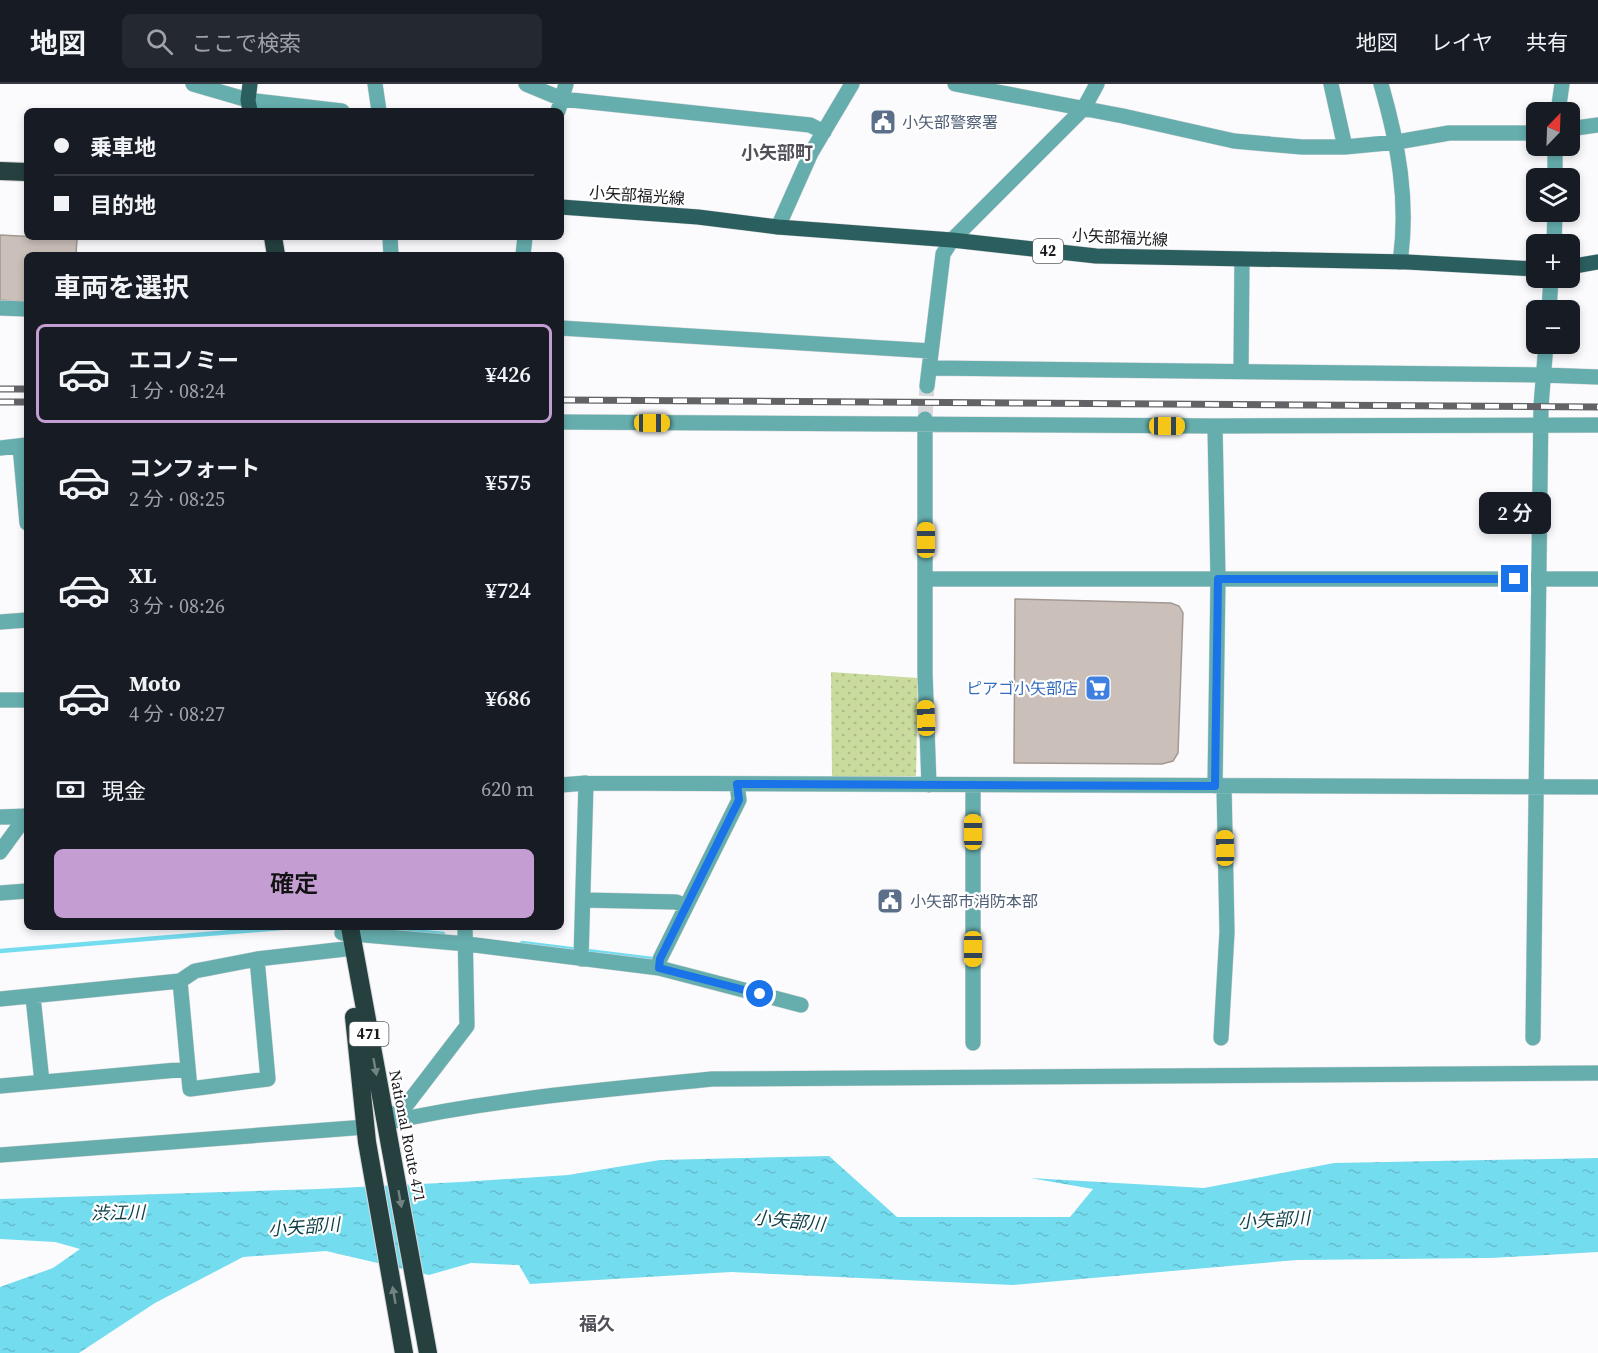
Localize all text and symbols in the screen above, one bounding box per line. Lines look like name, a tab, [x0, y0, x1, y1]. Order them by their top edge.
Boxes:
search box	[122, 14, 542, 68]
text: 地図	[30, 24, 86, 62]
icon: search	[143, 25, 176, 58]
text: ここで検索	[191, 28, 301, 58]
text: 地図	[1356, 28, 1398, 57]
text: レイヤ	[1431, 28, 1493, 57]
text: 共有	[1526, 28, 1568, 57]
north arrow	[1526, 102, 1580, 156]
map controls	[1526, 102, 1580, 354]
public building icon: 小矢部警察署	[868, 107, 898, 137]
place label: 小矢部警察署	[902, 111, 998, 133]
text: 乗車地	[90, 132, 156, 162]
district label: 小矢部町	[741, 140, 813, 165]
button: layers	[1526, 168, 1580, 222]
street label: 小矢部福光線	[588, 181, 686, 209]
text: 目的地	[90, 190, 156, 220]
street label: 小矢部福光線	[1071, 224, 1169, 250]
button: +	[1526, 234, 1580, 288]
road number: 42	[1033, 239, 1063, 263]
text: 車両を選択	[54, 269, 189, 306]
button: −	[1526, 300, 1580, 354]
text: エコノミー	[129, 345, 239, 375]
icon: car	[57, 347, 111, 401]
text: ¥426	[485, 359, 531, 389]
text: 1 分 · 08:24	[129, 377, 225, 405]
car	[634, 414, 670, 432]
car	[1149, 417, 1185, 435]
text: コンフォート	[129, 453, 260, 483]
icon: car	[57, 455, 111, 509]
text: ¥575	[485, 467, 531, 497]
text: 2 分 · 08:25	[129, 485, 225, 513]
callout: 2 分	[1479, 492, 1551, 534]
text: 2 分	[1498, 499, 1532, 527]
car	[917, 522, 935, 558]
text: XL	[129, 560, 156, 590]
icon: car	[57, 563, 111, 617]
route end	[1501, 565, 1528, 592]
text: ¥724	[485, 575, 531, 605]
text: 3 分 · 08:26	[129, 592, 225, 620]
text: Moto	[129, 668, 181, 698]
icon: car	[57, 671, 111, 725]
supermarket icon: ピアゴ小矢部店	[1083, 673, 1113, 703]
place label: ピアゴ小矢部店	[966, 677, 1078, 699]
text: ¥686	[485, 683, 531, 713]
text: 4 分 · 08:27	[129, 700, 225, 728]
car	[916, 700, 936, 736]
icon: cash	[54, 773, 87, 806]
text: 620 m	[481, 775, 534, 803]
text: 現金	[102, 776, 146, 806]
car	[964, 814, 982, 850]
car	[1216, 830, 1234, 866]
button: 確定	[54, 849, 534, 918]
public building icon: 小矢部市消防本部	[875, 886, 905, 916]
place label: 小矢部市消防本部	[910, 890, 1038, 912]
car	[964, 931, 982, 967]
route start	[746, 980, 773, 1007]
road number: 471	[350, 1022, 388, 1046]
one-way arrow	[371, 1058, 380, 1077]
street label: National Route 471	[384, 1068, 432, 1204]
one-way arrow	[396, 1189, 405, 1208]
water label: 渋江川	[91, 1199, 147, 1225]
water label: 小矢部川	[752, 1204, 828, 1237]
water label: 小矢部川	[1237, 1205, 1313, 1234]
water label: 小矢部川	[267, 1211, 343, 1241]
one-way arrow	[389, 1286, 398, 1305]
district label: 福久	[579, 1311, 615, 1336]

